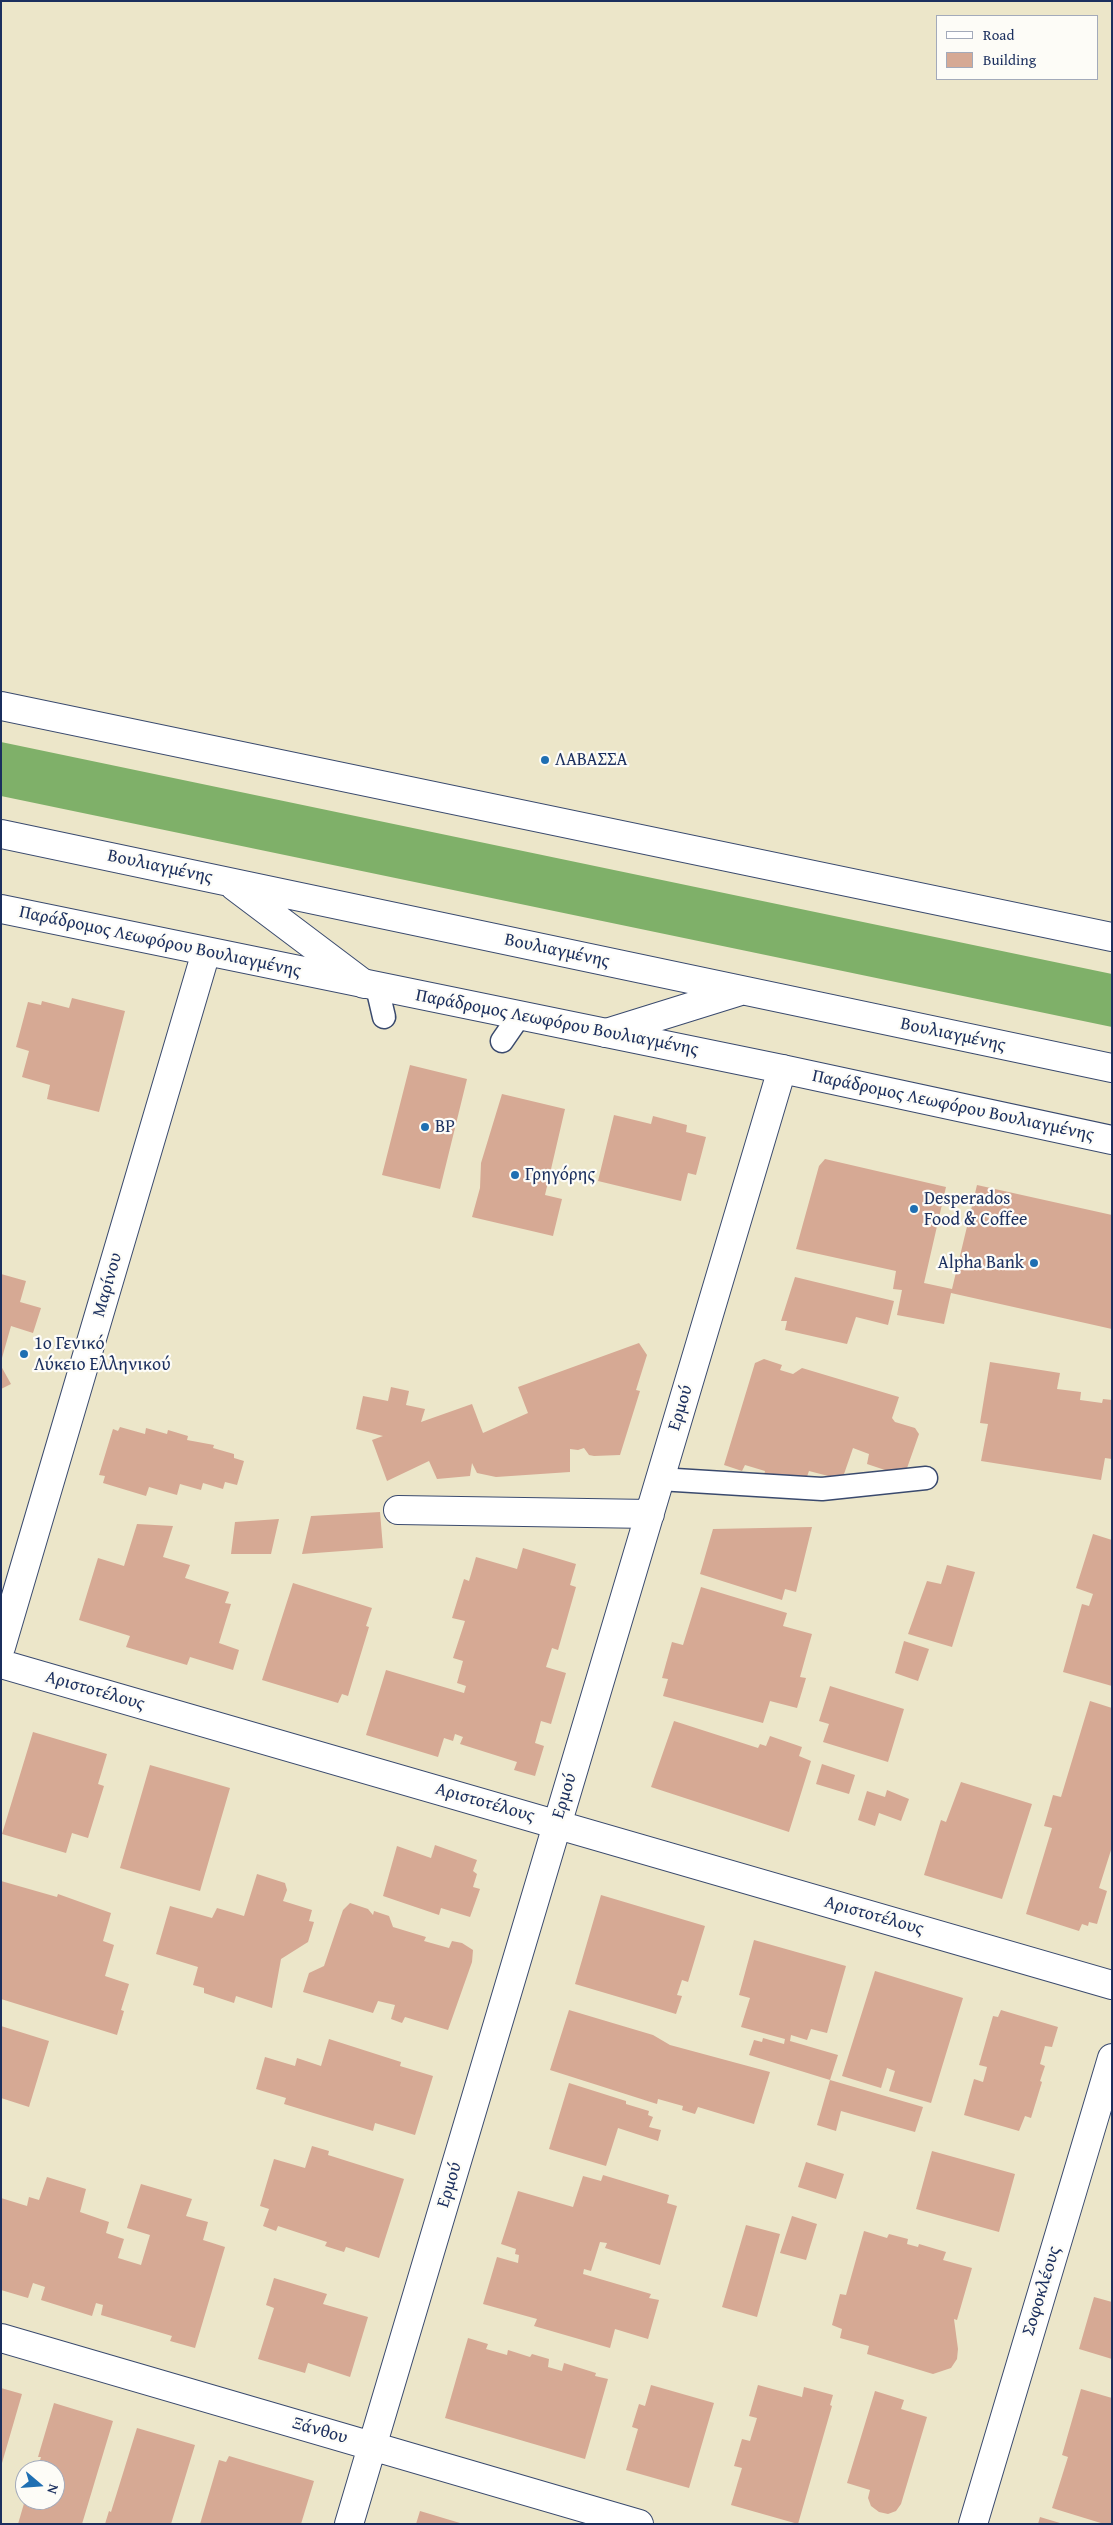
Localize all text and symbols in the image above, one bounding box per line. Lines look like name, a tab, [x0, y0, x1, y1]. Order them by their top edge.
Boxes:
legend	[936, 15, 1098, 80]
text: Road	[983, 24, 1014, 45]
text: Building	[983, 49, 1036, 70]
place label: ΛΑΒΑΣΣΑ	[555, 749, 627, 771]
marker: ΛΑΒΑΣΣΑ	[539, 754, 551, 766]
street label: Βουλιαγμένης	[106, 845, 214, 889]
street label: Παράδρομος Λεωφόρου Βουλιαγμένης	[17, 902, 303, 982]
street label: Βουλιαγμένης	[503, 929, 611, 973]
street label: Παράδρομος Λεωφόρου Βουλιαγμένης	[414, 985, 700, 1061]
street label: Βουλιαγμένης	[899, 1013, 1007, 1057]
street label: Παράδρομος Λεωφόρου Βουλιαγμένης	[810, 1066, 1096, 1146]
place label: BP	[435, 1116, 455, 1138]
marker: BP	[419, 1121, 431, 1133]
place label: Γρηγόρης	[525, 1164, 595, 1186]
marker: Γρηγόρης	[509, 1169, 521, 1181]
place label: Desperados Food & Coffee	[924, 1188, 1028, 1230]
marker: Desperados Food & Coffee	[908, 1203, 920, 1215]
street label: Μαρίνου	[89, 1250, 127, 1320]
place label: Alpha Bank	[938, 1252, 1024, 1274]
marker: Alpha Bank	[1028, 1257, 1040, 1269]
place label: 1ο Γενικό Λύκειο Ελληνικού	[34, 1333, 171, 1376]
marker: 1ο Γενικό Λύκειο Ελληνικού	[18, 1348, 30, 1360]
street label: Ερμού	[664, 1383, 698, 1433]
street label: Αριστοτέλους	[43, 1667, 147, 1715]
street label: Ερμού	[548, 1771, 582, 1821]
street label: Αριστοτέλους	[433, 1779, 537, 1827]
street label: Αριστοτέλους	[822, 1892, 926, 1940]
street label: Ερμού	[433, 2160, 467, 2210]
street label: Σοφοκλέους	[1018, 2244, 1066, 2338]
street label: Ξάνθου	[290, 2413, 350, 2449]
north arrow	[15, 2460, 65, 2510]
text: N	[42, 2482, 64, 2497]

